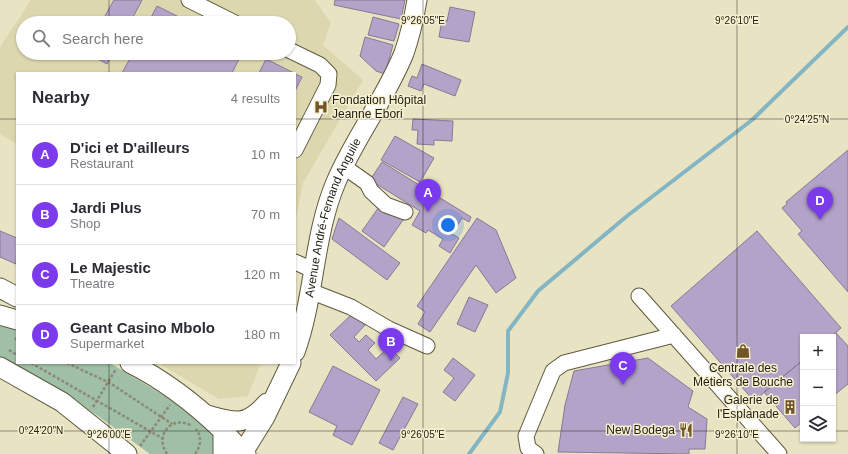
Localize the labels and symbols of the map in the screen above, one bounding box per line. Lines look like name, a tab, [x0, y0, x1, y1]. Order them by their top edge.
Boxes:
text: 9°26'05"E	[401, 15, 445, 26]
text: 9°26'10"E	[715, 15, 759, 26]
place label: Fondation Hôpital Jeanne Ebori	[332, 93, 426, 121]
hospital icon: Fondation Hôpital Jeanne Ebori	[313, 99, 329, 115]
text: 0°24'25"N	[785, 114, 829, 125]
street label: Avenue André-Fernand Anguile	[302, 135, 364, 299]
pin: A	[415, 179, 441, 212]
pin: D	[807, 187, 833, 220]
your location	[438, 215, 458, 235]
pin: B	[378, 328, 404, 361]
shop icon: Centrale des Métiers de Bouche	[735, 343, 751, 359]
pin: C	[610, 352, 636, 385]
place label: Centrale des Métiers de Bouche	[693, 361, 793, 389]
place label: Galerie de l'Esplanade	[717, 393, 779, 421]
building icon: Galerie de l'Esplanade	[782, 399, 798, 415]
restaurant icon: New Bodega	[678, 422, 694, 438]
place label: New Bodega	[606, 423, 675, 437]
text: 0°24'20"N	[19, 425, 63, 436]
text: 9°26'00"E	[87, 429, 131, 440]
text: 9°26'05"E	[401, 429, 445, 440]
text: 9°26'10"E	[715, 429, 759, 440]

